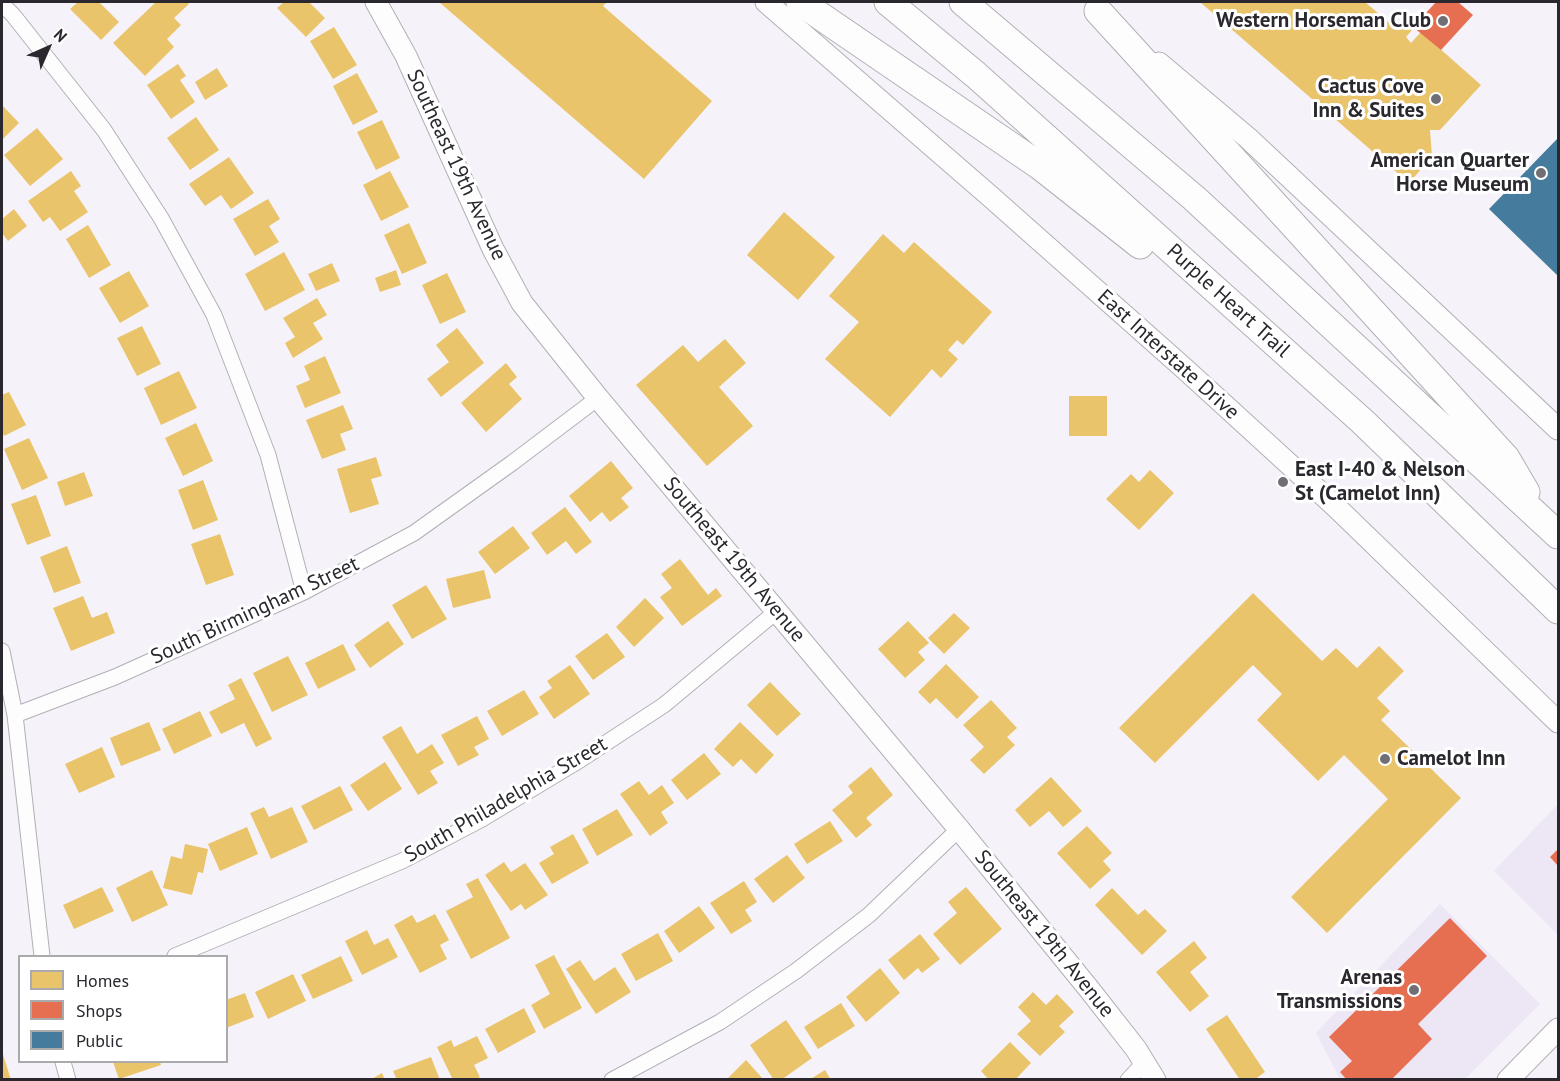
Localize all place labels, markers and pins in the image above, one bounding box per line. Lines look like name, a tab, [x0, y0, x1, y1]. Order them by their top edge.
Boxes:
place label: Western Horseman Club	[1216, 8, 1431, 34]
marker: Western Horseman Club	[1436, 14, 1450, 28]
place label: Cactus Cove Inn & Suites	[1313, 74, 1424, 124]
marker: Cactus Cove Inn & Suites	[1429, 92, 1443, 106]
place label: American Quarter Horse Museum	[1370, 148, 1529, 198]
marker: American Quarter Horse Museum	[1534, 166, 1548, 180]
place label: East I-40 & Nelson St (Camelot Inn)	[1295, 457, 1465, 507]
marker: East I-40 & Nelson St (Camelot Inn)	[1276, 475, 1290, 489]
place label: Camelot Inn	[1397, 746, 1505, 772]
marker: Camelot Inn	[1378, 752, 1392, 766]
place label: Arenas Transmissions	[1277, 965, 1402, 1015]
marker: Arenas Transmissions	[1407, 983, 1421, 997]

